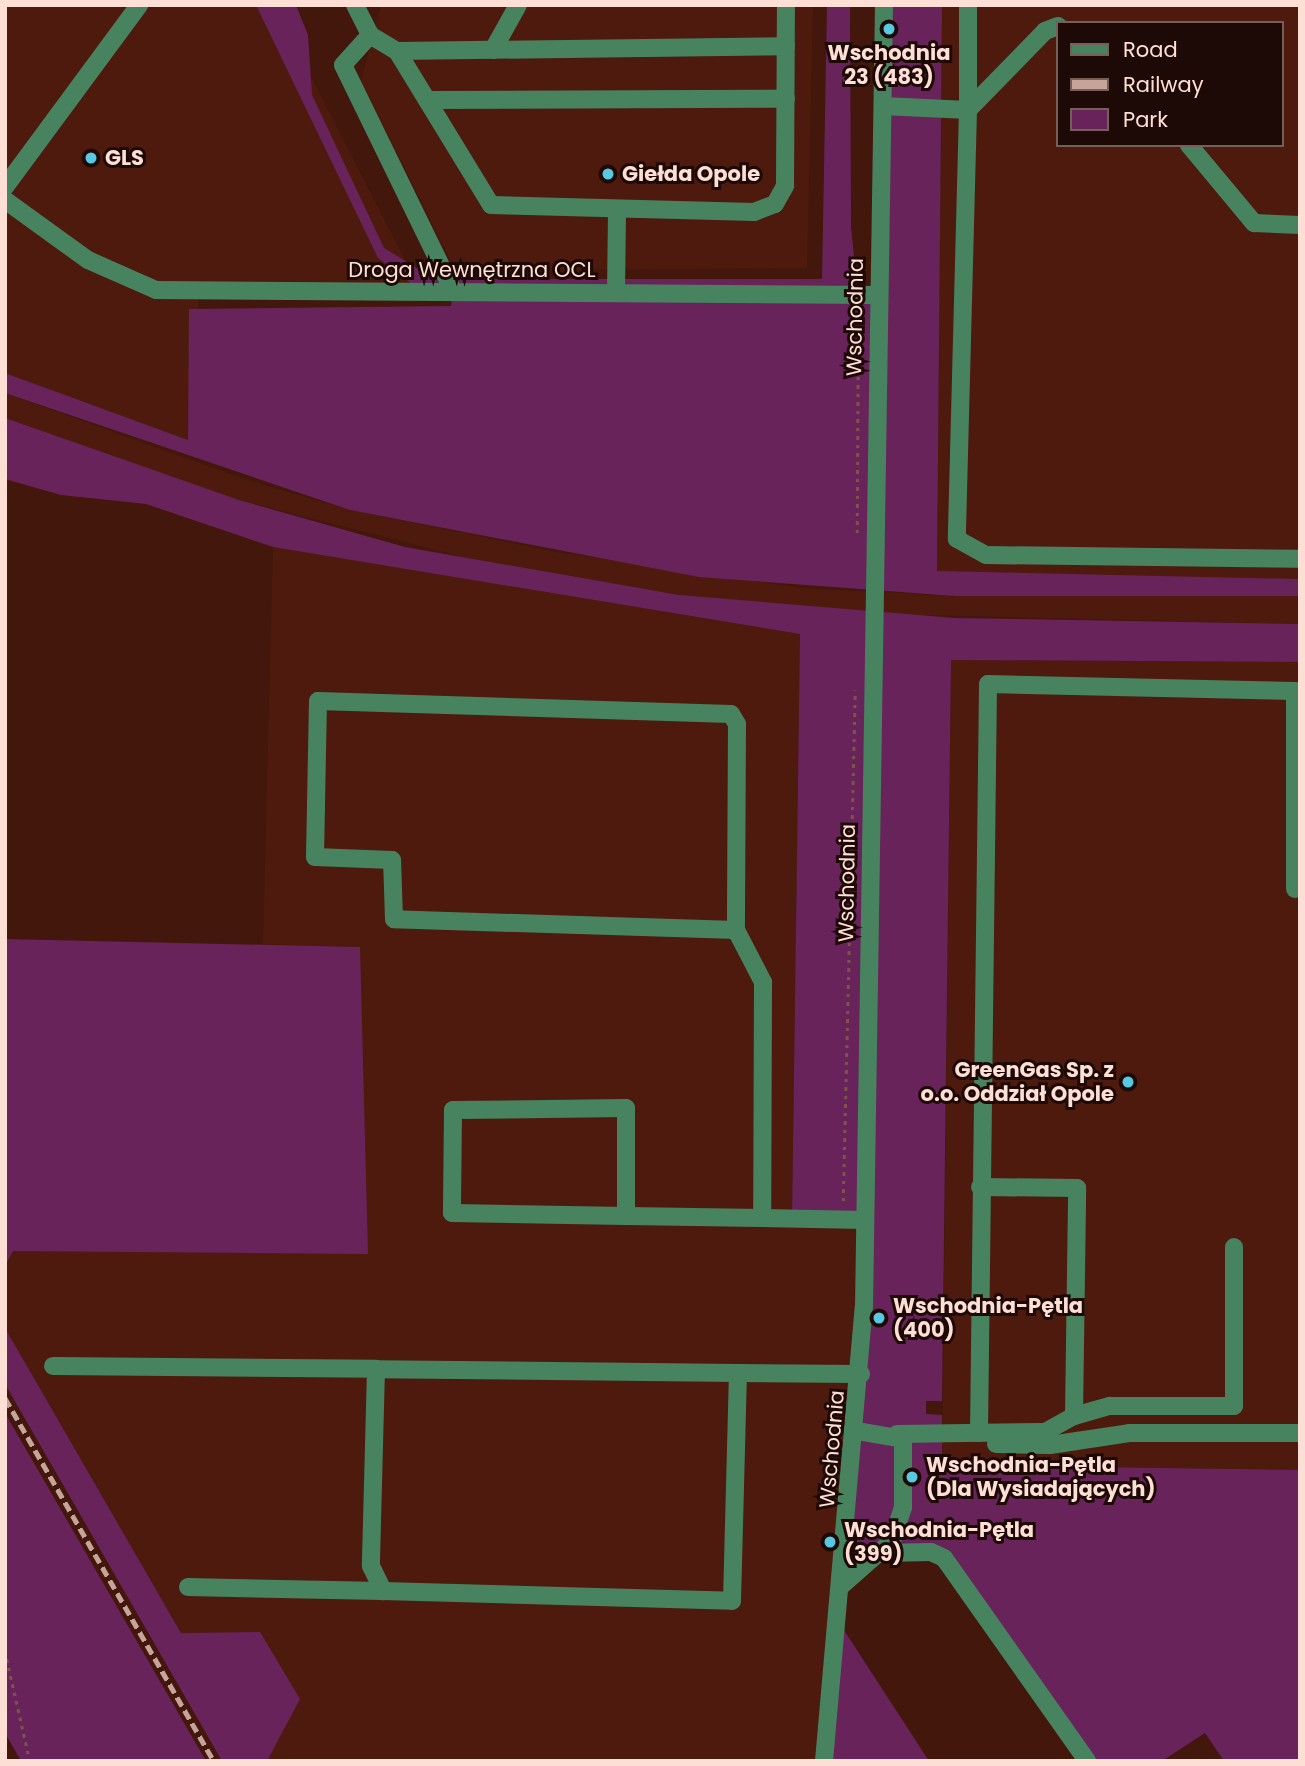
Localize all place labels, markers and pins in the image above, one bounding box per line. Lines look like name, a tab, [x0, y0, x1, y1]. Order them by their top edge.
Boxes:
marker: Wschodnia 23 (483)	[881, 21, 897, 37]
place label: Wschodnia 23 (483)	[828, 40, 950, 90]
place label: GLS	[105, 145, 144, 171]
marker: GLS	[83, 150, 99, 166]
place label: Giełda Opole	[622, 161, 760, 187]
marker: Giełda Opole	[600, 166, 616, 182]
place label: GreenGas Sp. z o.o. Oddział Opole	[921, 1057, 1114, 1107]
marker: GreenGas Sp. z o.o. Oddział Opole	[1120, 1074, 1136, 1090]
place label: Wschodnia-Pętla (400)	[893, 1293, 1083, 1343]
marker: Wschodnia-Pętla (400)	[871, 1310, 887, 1326]
place label: Wschodnia-Pętla (Dla Wysiadających)	[926, 1452, 1156, 1502]
marker: Wschodnia-Pętla (Dla Wysiadających)	[904, 1469, 920, 1485]
place label: Wschodnia-Pętla (399)	[844, 1517, 1034, 1567]
marker: Wschodnia-Pętla (399)	[822, 1534, 838, 1550]

